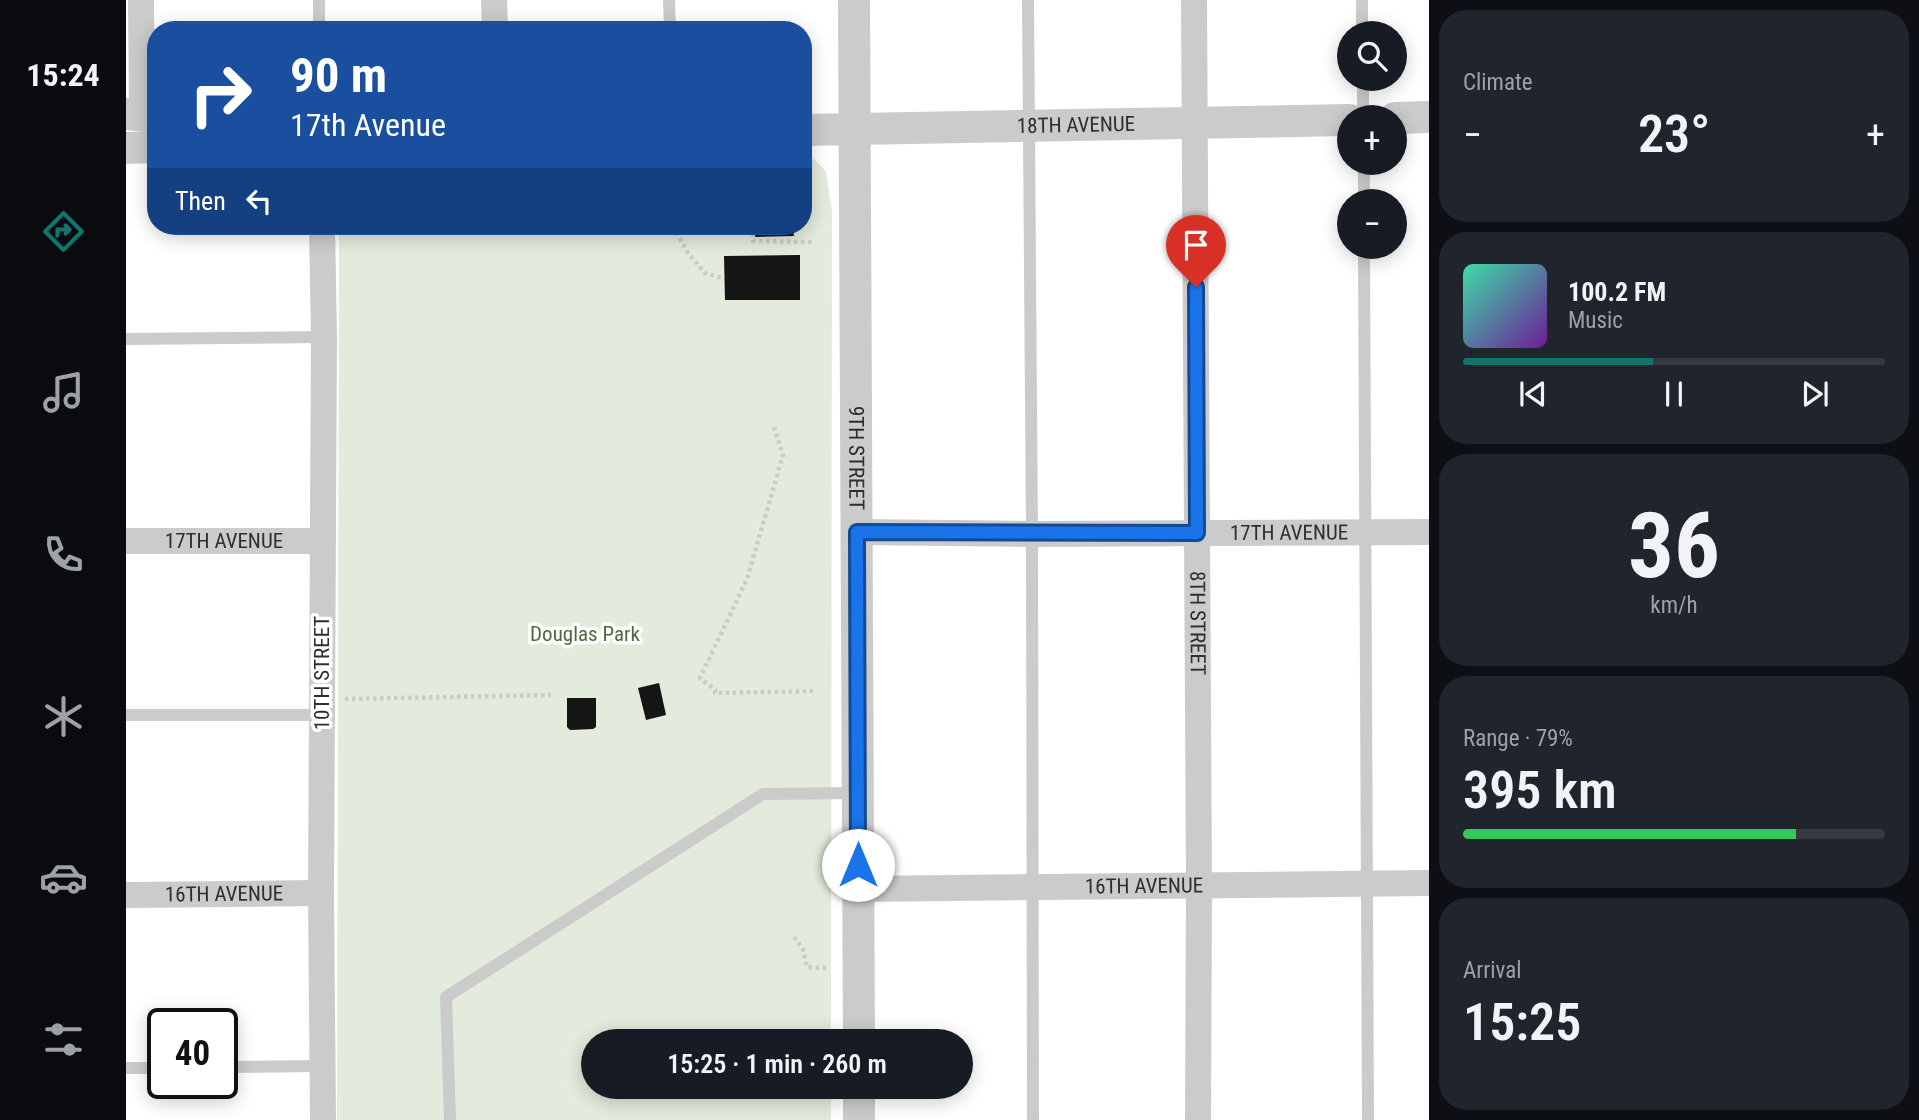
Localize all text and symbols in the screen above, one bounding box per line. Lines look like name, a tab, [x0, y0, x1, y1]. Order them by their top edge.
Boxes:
map controls	[1337, 21, 1407, 259]
button: search	[1337, 21, 1407, 91]
text: 90 m	[290, 47, 387, 104]
icon: right	[175, 49, 266, 140]
text: 15:24	[26, 56, 100, 94]
text: Climate	[1463, 69, 1533, 96]
text: 23°	[1638, 104, 1710, 165]
button: +	[1337, 105, 1407, 175]
text: 17th Avenue	[290, 106, 446, 144]
street label: 18TH AVENUE	[1017, 112, 1135, 138]
text: −	[1463, 113, 1482, 157]
text: +	[1866, 113, 1885, 157]
icon: left	[240, 182, 278, 220]
text: Then	[175, 186, 226, 216]
button: −	[1337, 189, 1407, 259]
icon: directions	[39, 207, 88, 256]
pin	[1166, 215, 1226, 287]
icon: arrive	[1177, 226, 1215, 264]
text: 100.2 FM	[1568, 277, 1666, 307]
text: Music	[1568, 307, 1623, 334]
icon: music	[39, 368, 88, 417]
icon: previous	[1514, 375, 1552, 413]
icon: pause	[1655, 375, 1693, 413]
icon: next	[1796, 375, 1834, 413]
street label: 9TH STREET	[844, 406, 868, 510]
text: 36	[1628, 493, 1720, 599]
street label: 17TH AVENUE	[1230, 520, 1348, 545]
street label: 17TH AVENUE	[165, 529, 283, 553]
icon: phone	[39, 530, 88, 579]
street label: 8TH STREET	[1185, 571, 1210, 675]
text: km/h	[1650, 592, 1698, 619]
street label: 10TH STREET	[310, 616, 334, 730]
park label: Douglas Park	[530, 622, 640, 646]
icon: climate	[39, 692, 88, 741]
text: Range · 79%	[1463, 725, 1573, 752]
text: 395 km	[1463, 760, 1617, 821]
position arrow	[821, 828, 895, 902]
icon: car	[39, 853, 88, 902]
street label: 16TH AVENUE	[1085, 873, 1203, 899]
street label: 16TH AVENUE	[165, 881, 283, 907]
text: Arrival	[1463, 957, 1522, 984]
text: 15:25	[1463, 992, 1581, 1053]
speed limit sign: 40	[147, 1008, 238, 1099]
icon: filters	[39, 1015, 88, 1064]
text: 15:25 · 1 min · 260 m	[667, 1049, 887, 1079]

